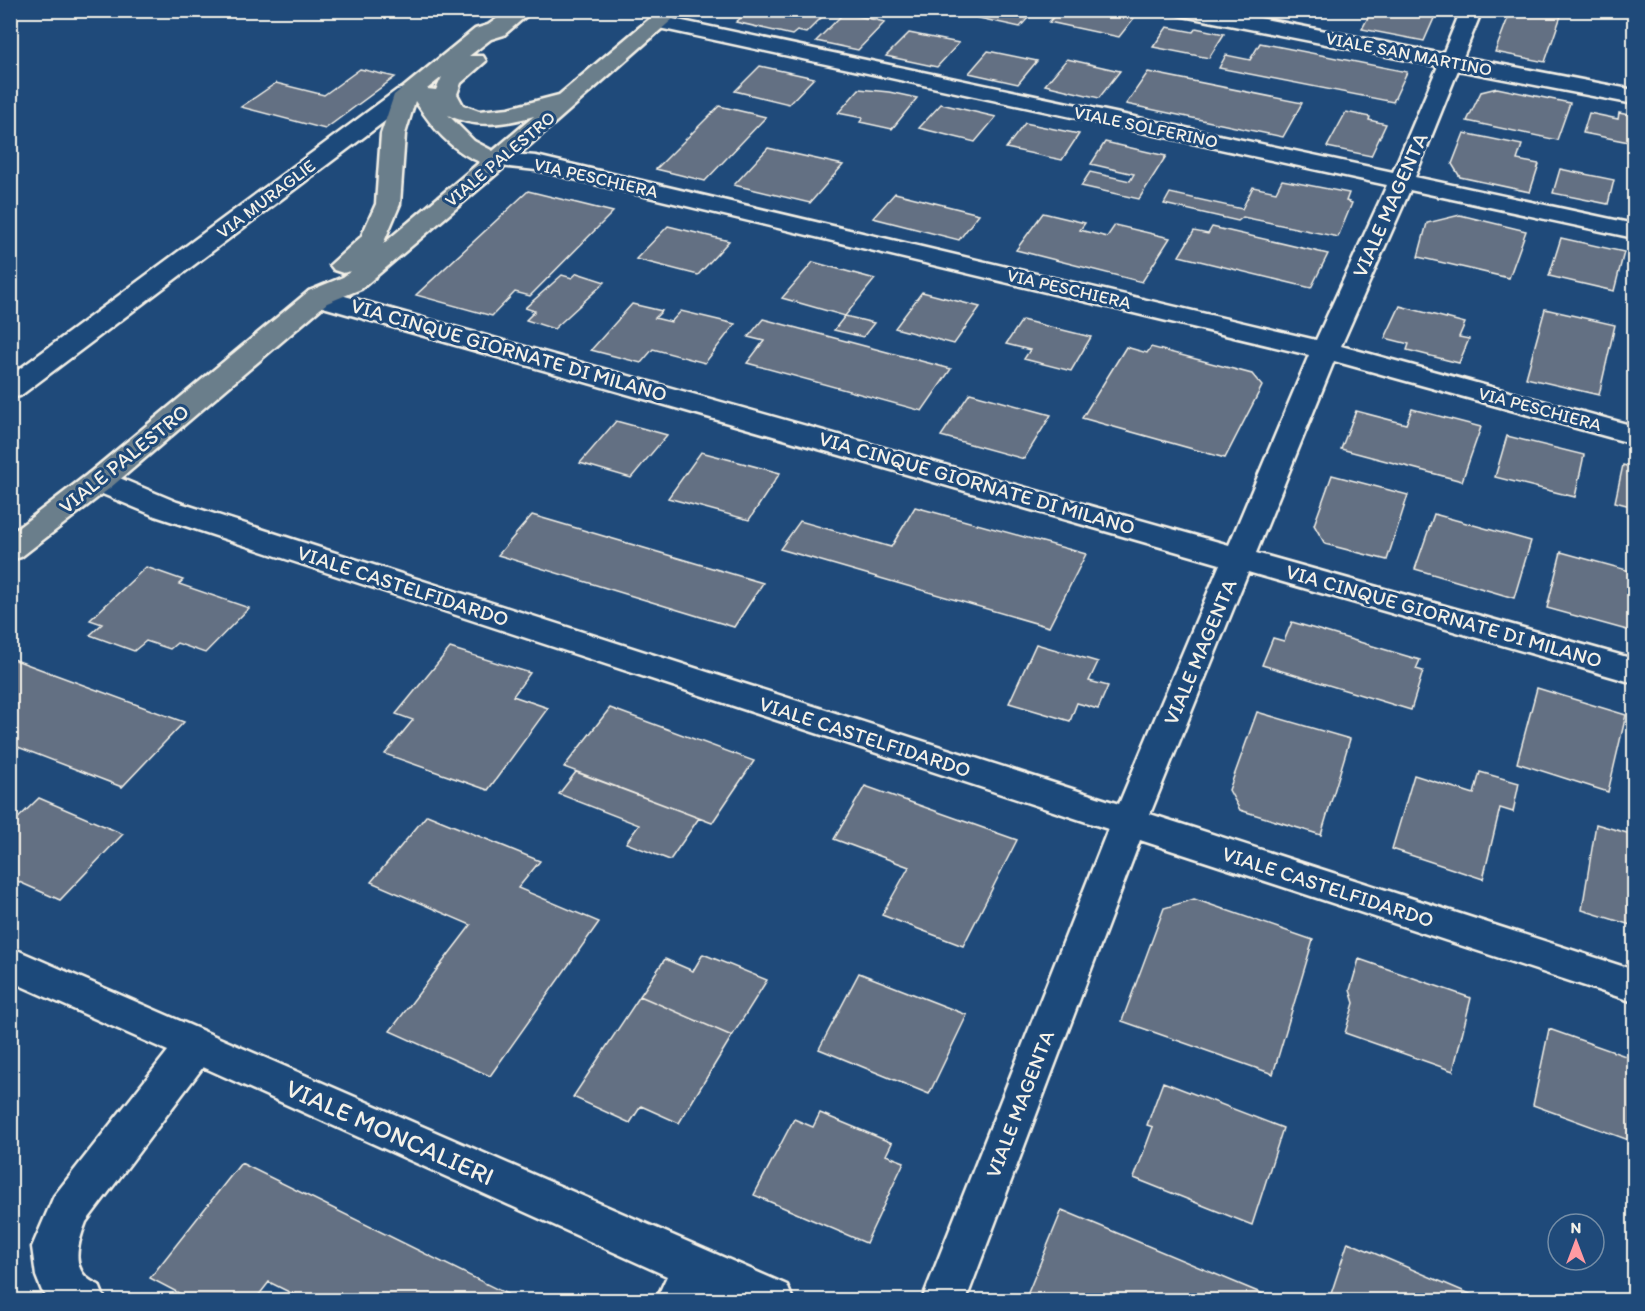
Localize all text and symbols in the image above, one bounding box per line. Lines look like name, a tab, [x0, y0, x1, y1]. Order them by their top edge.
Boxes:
street label: VIALE SAN MARTINO	[1324, 27, 1494, 81]
street label: VIALE SOLFERINO	[1072, 101, 1220, 153]
street label: VIALE PALESTRO	[440, 106, 560, 212]
street label: VIALE MAGENTA	[1346, 128, 1433, 281]
street label: VIA PESCHIERA	[532, 153, 661, 203]
street label: VIA MURAGLIE	[212, 155, 320, 243]
street label: VIA PESCHIERA	[1005, 264, 1134, 314]
street label: VIA CINQUE GIORNATE DI MILANO	[348, 292, 670, 407]
street label: VIA PESCHIERA	[1476, 382, 1604, 436]
street label: VIALE PALESTRO	[54, 399, 194, 519]
street label: VIA CINQUE GIORNATE DI MILANO	[816, 425, 1138, 540]
street label: VIALE CASTELFIDARDO	[294, 540, 512, 632]
street label: VIA CINQUE GIORNATE DI MILANO	[1283, 558, 1605, 673]
street label: VIALE MAGENTA	[1158, 575, 1242, 728]
street label: VIALE CASTELFIDARDO	[756, 691, 974, 783]
street label: VIALE CASTELFIDARDO	[1219, 841, 1437, 933]
street label: VIALE MAGENTA	[980, 1026, 1059, 1181]
street label: VIALE MONCALIERI	[281, 1072, 499, 1192]
north arrow	[1546, 1212, 1606, 1272]
text: N	[1571, 1218, 1581, 1237]

